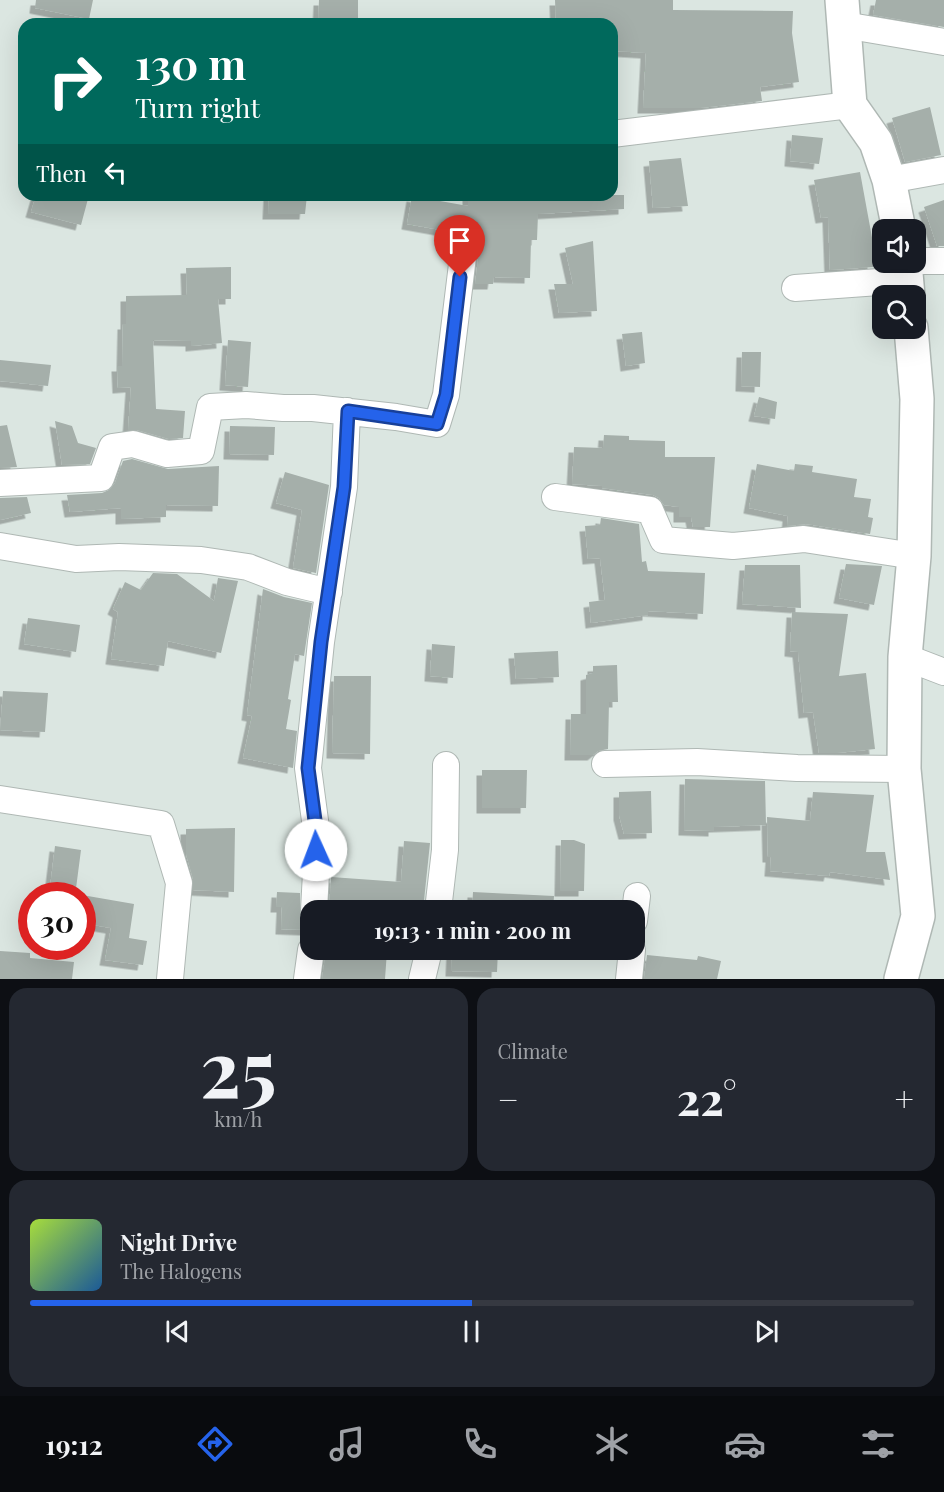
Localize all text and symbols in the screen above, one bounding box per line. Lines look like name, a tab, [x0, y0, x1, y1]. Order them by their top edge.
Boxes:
text: 130 m	[135, 35, 246, 91]
icon: right	[36, 42, 114, 120]
text: Turn right	[135, 89, 260, 125]
icon: left	[99, 156, 132, 189]
text: Then	[36, 158, 87, 188]
pin	[434, 215, 485, 277]
map controls	[872, 219, 926, 339]
button: sound	[872, 219, 926, 273]
icon: arrive	[443, 224, 476, 257]
button: search	[872, 285, 926, 339]
position arrow	[284, 818, 348, 882]
speed limit sign: 30	[18, 882, 96, 960]
text: 19:13 · 1 min · 200 m	[374, 915, 571, 945]
text: 25	[200, 1014, 277, 1118]
text: Climate	[498, 1037, 568, 1064]
text: 22°	[677, 1067, 737, 1127]
text: −	[498, 1076, 519, 1120]
text: +	[895, 1076, 914, 1120]
text: km/h	[214, 1105, 262, 1132]
text: Night Drive	[120, 1227, 237, 1257]
text: The Halogens	[120, 1257, 242, 1284]
icon: previous	[161, 1315, 194, 1348]
icon: pause	[455, 1315, 488, 1348]
icon: next	[750, 1315, 783, 1348]
icon: directions	[194, 1423, 236, 1465]
icon: music	[326, 1423, 368, 1465]
icon: phone	[459, 1423, 501, 1465]
icon: climate	[591, 1423, 633, 1465]
icon: car	[724, 1423, 766, 1465]
icon: filters	[857, 1423, 899, 1465]
text: 19:12	[45, 1426, 103, 1462]

